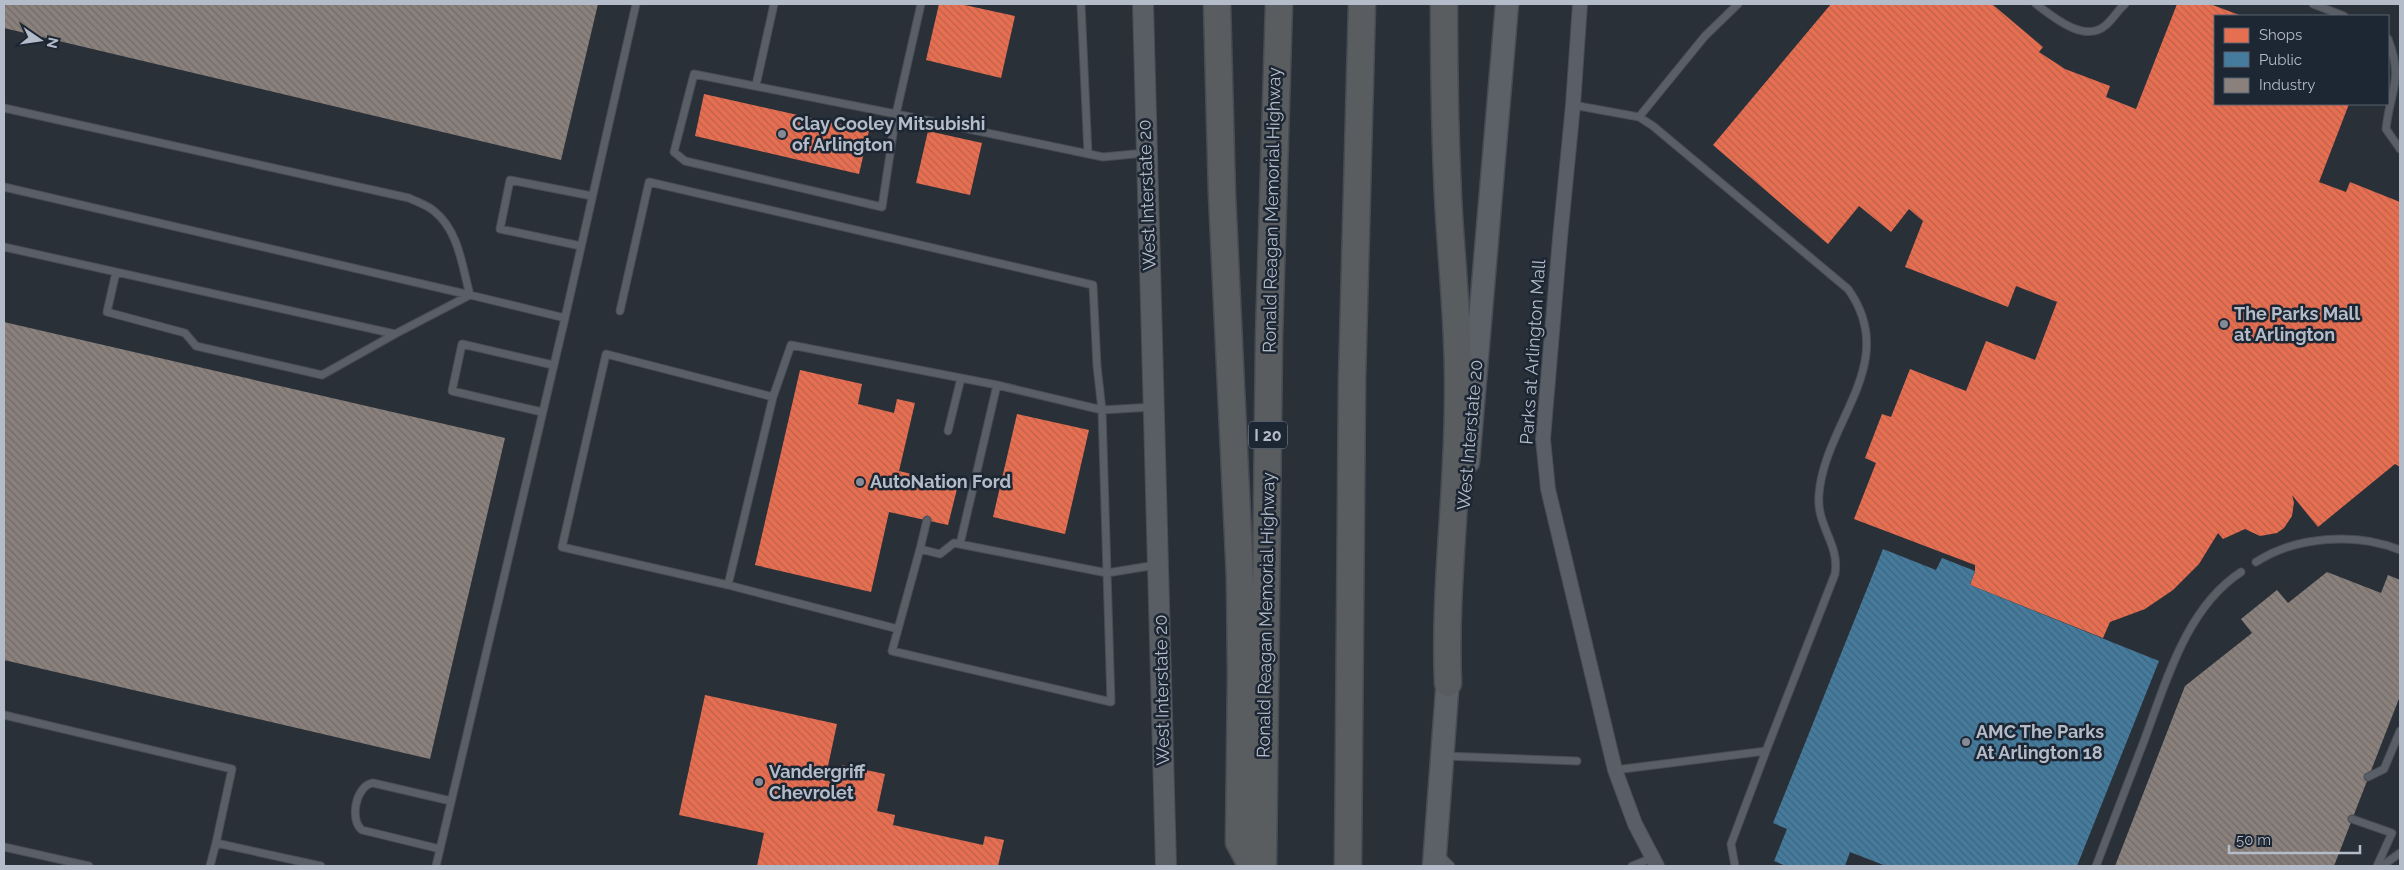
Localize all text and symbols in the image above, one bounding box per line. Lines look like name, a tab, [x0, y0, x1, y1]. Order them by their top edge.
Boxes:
north arrow	[15, 15, 65, 65]
legend	[2214, 15, 2389, 105]
text: Shops	[2259, 26, 2302, 44]
text: N	[44, 36, 62, 50]
text: Public	[2259, 51, 2302, 69]
street label: Ronald Reagan Memorial Highway	[1259, 67, 1284, 353]
text: Industry	[2259, 76, 2315, 94]
place label: Clay Cooley Mitsubishi of Arlington	[792, 113, 985, 155]
street label: West Interstate 20	[1133, 119, 1160, 271]
marker: Clay Cooley Mitsubishi of Arlington	[776, 128, 788, 140]
street label: Parks at Arlington Mall	[1516, 258, 1549, 445]
place label: The Parks Mall at Arlington	[2234, 303, 2360, 345]
marker: The Parks Mall at Arlington	[2218, 318, 2230, 330]
street label: West Interstate 20	[1452, 359, 1487, 511]
road number: I 20	[1249, 422, 1287, 448]
place label: AutoNation Ford	[870, 471, 1011, 492]
street label: Ronald Reagan Memorial Highway	[1253, 472, 1278, 758]
marker: AutoNation Ford	[854, 476, 866, 488]
street label: West Interstate 20	[1150, 614, 1173, 766]
place label: AMC The Parks At Arlington 18	[1976, 721, 2104, 763]
marker: AMC The Parks At Arlington 18	[1960, 736, 1972, 748]
place label: Vandergriff Chevrolet	[769, 761, 866, 803]
marker: Vandergriff Chevrolet	[753, 776, 765, 788]
scale bar	[2229, 822, 2360, 854]
text: 50 m	[2236, 831, 2271, 849]

